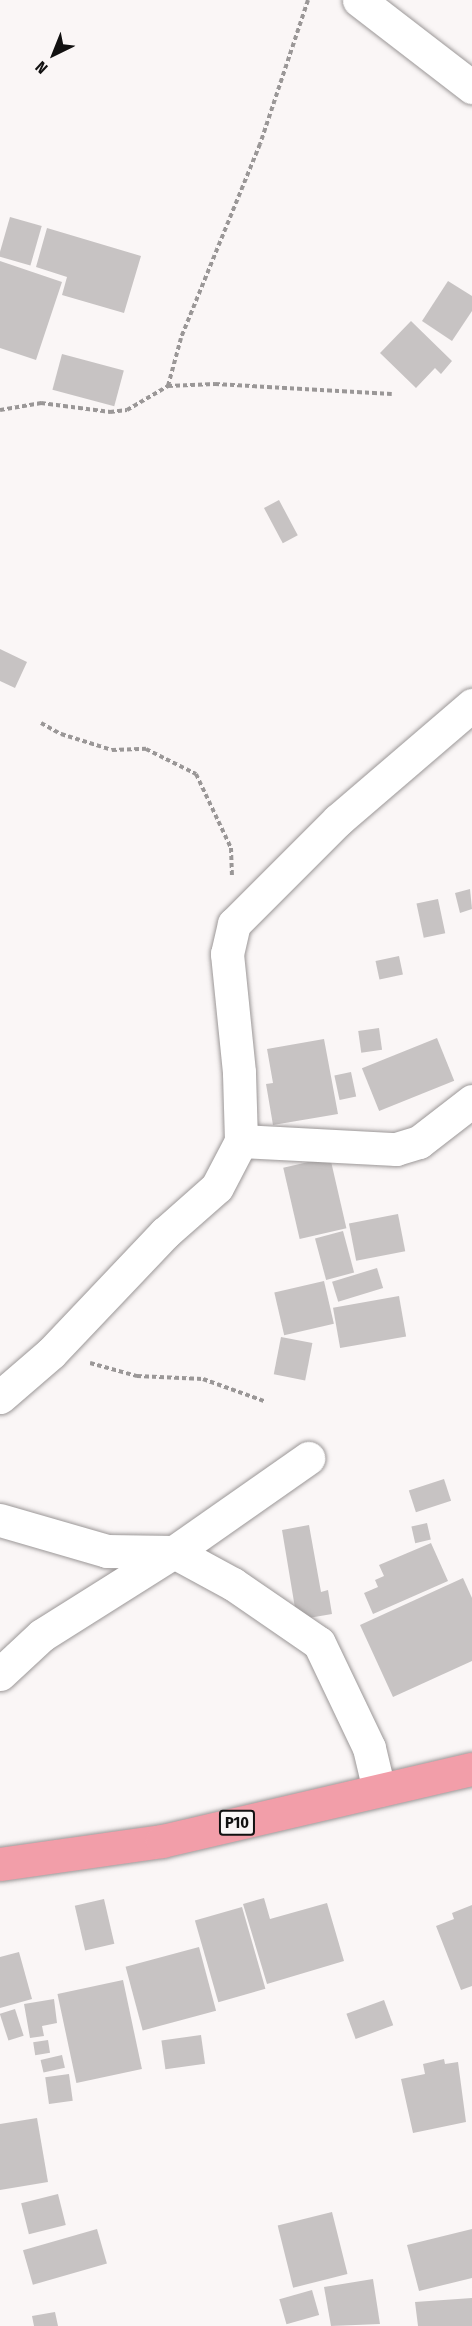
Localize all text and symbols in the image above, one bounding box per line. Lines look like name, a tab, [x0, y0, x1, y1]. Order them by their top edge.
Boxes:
north arrow	[24, 24, 84, 84]
text: N	[31, 57, 51, 78]
road number: P10	[218, 1810, 256, 1836]

